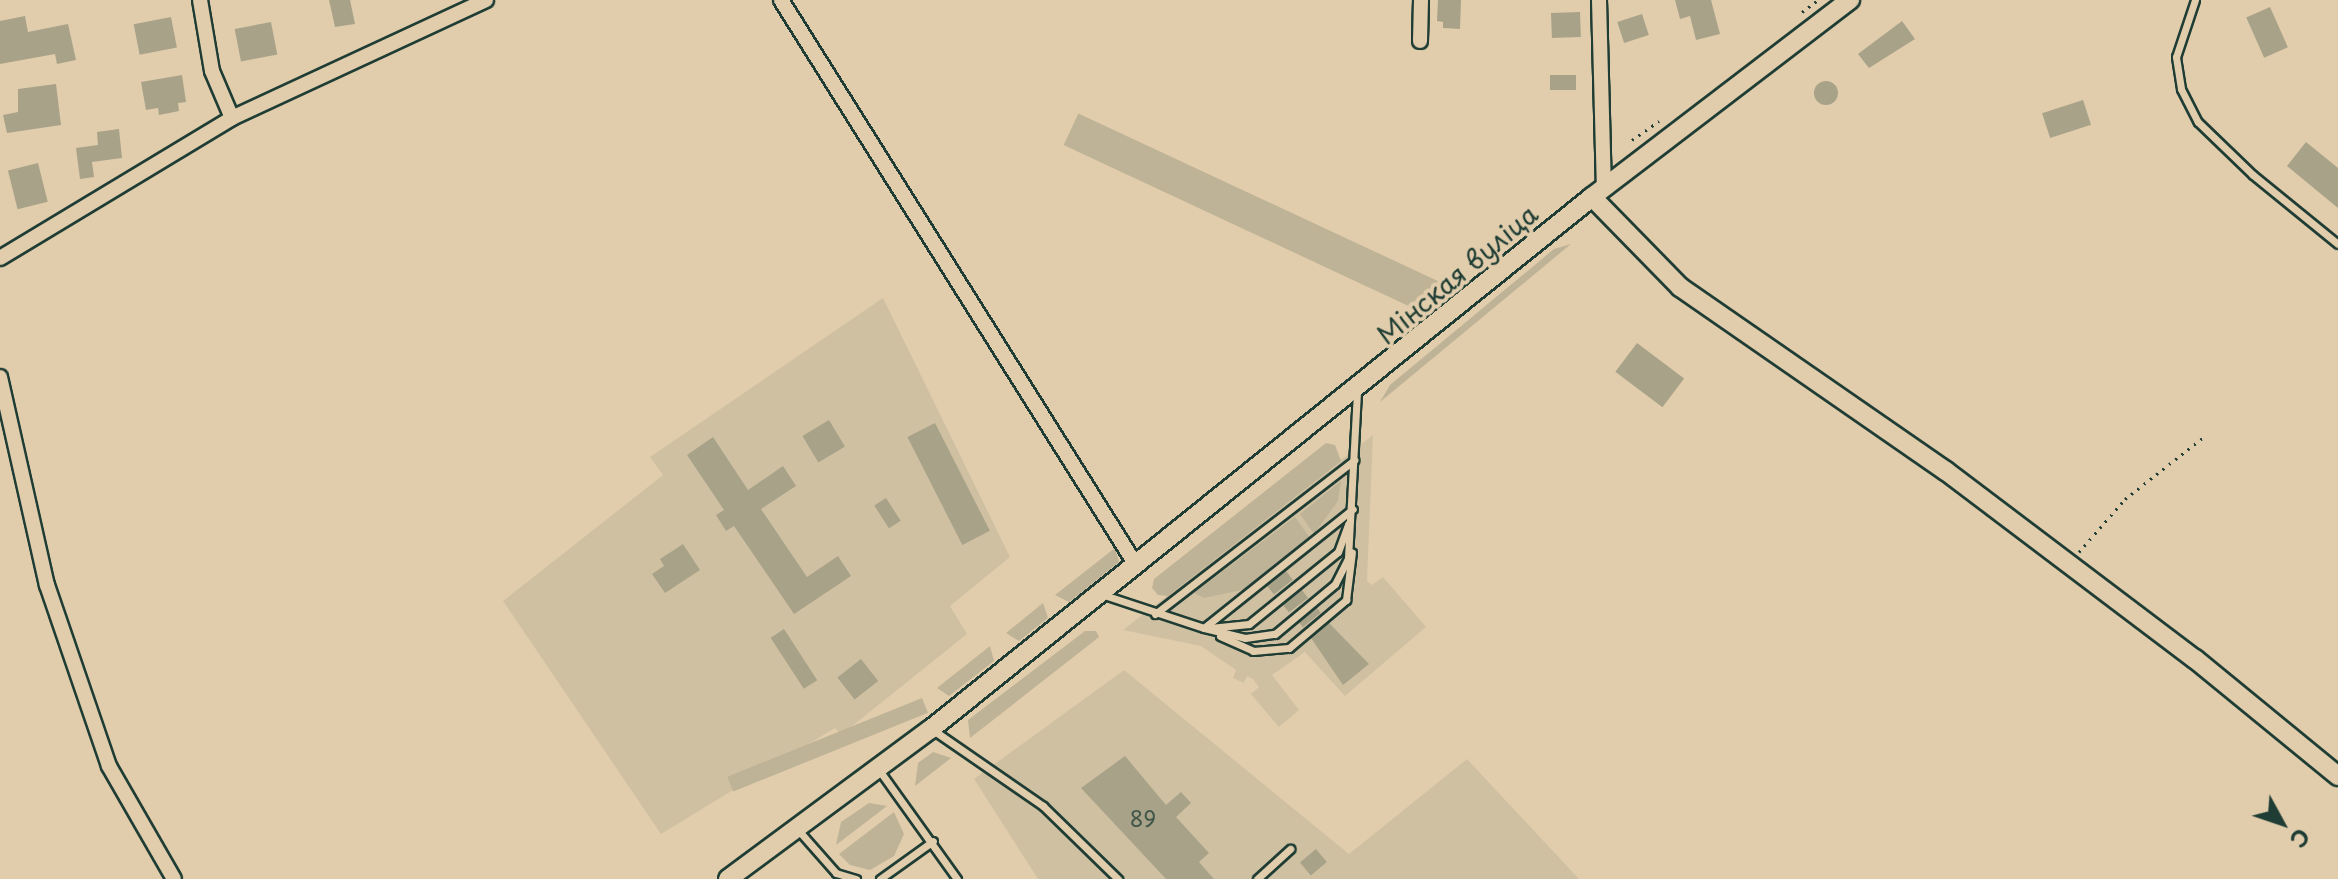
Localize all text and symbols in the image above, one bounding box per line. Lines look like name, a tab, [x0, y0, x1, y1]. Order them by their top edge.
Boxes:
street label: Мінская вуліца	[1370, 197, 1544, 351]
north arrow	[2242, 783, 2322, 863]
house number: 89	[1130, 805, 1156, 831]
text: С	[2283, 822, 2319, 856]

